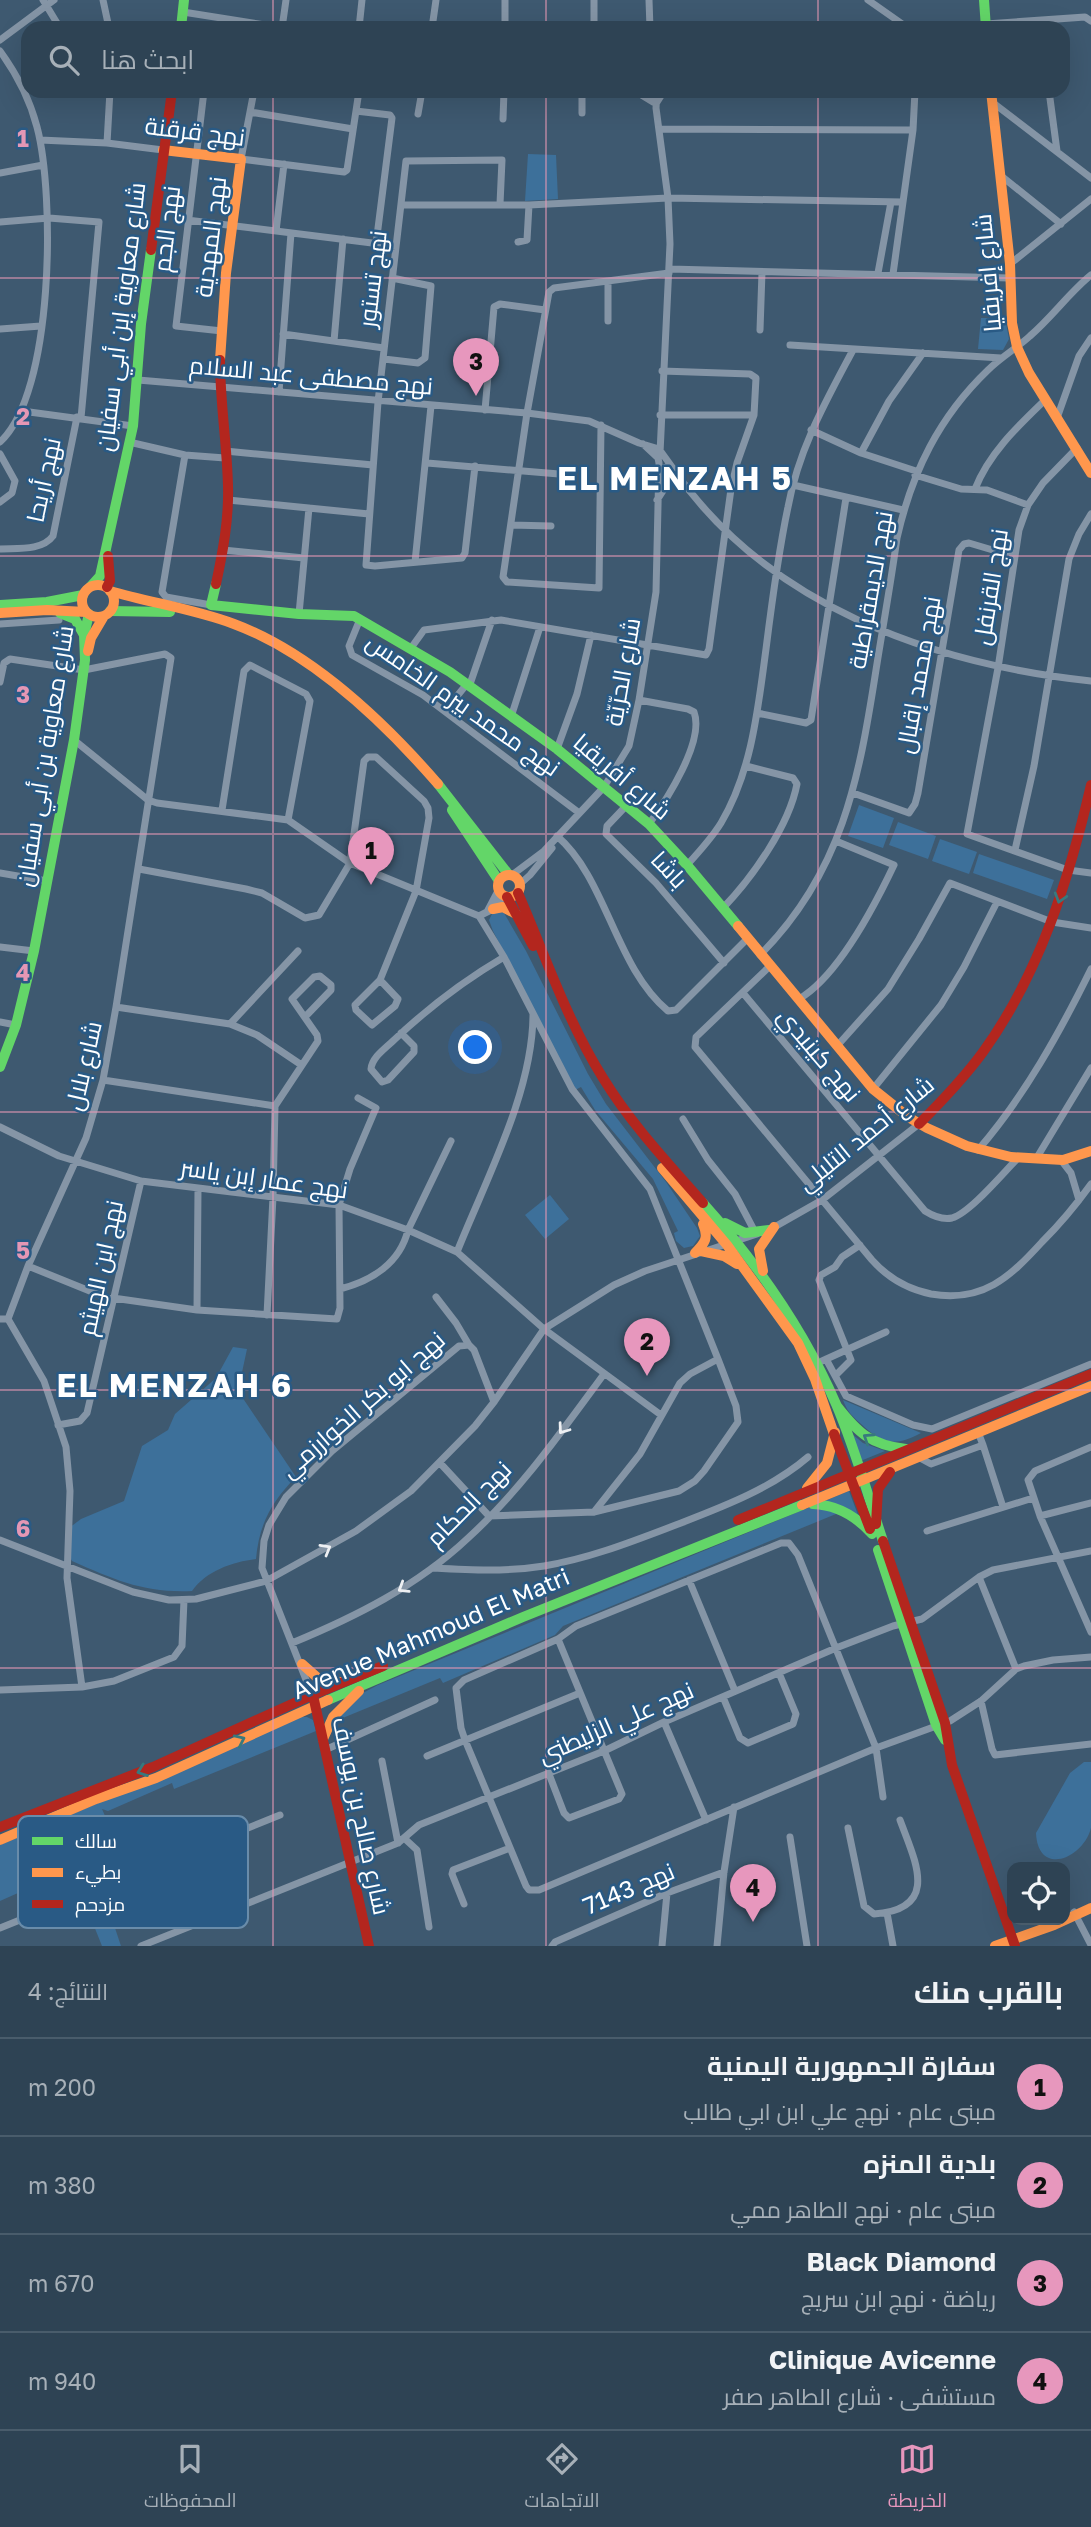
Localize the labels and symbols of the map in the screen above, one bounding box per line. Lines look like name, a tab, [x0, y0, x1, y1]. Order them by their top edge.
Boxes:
street label: نهج قرقنة	[143, 110, 247, 154]
text: 1	[17, 124, 29, 152]
street label: نهج المهدية	[188, 175, 234, 299]
street label: شارع معاوية إبن أبي سفيان	[89, 181, 156, 454]
street label: نهج الجم	[146, 184, 188, 274]
street label: شارع إفريقيا	[967, 213, 1009, 333]
street label: نهج تستور	[351, 229, 395, 331]
pin: 3	[453, 338, 499, 396]
street label: نهج مصطفى عبد السلام	[188, 349, 434, 403]
text: 2	[16, 402, 30, 430]
street label: نهج أريحا	[19, 435, 69, 525]
district label: EL MENZAH 5	[557, 459, 793, 497]
street label: نهج الديمقراطية	[841, 509, 901, 671]
street label: نهج القرنفل	[966, 527, 1016, 647]
street label: نهج محمد إقبال	[889, 594, 949, 756]
street label: شارع الحرّيّة	[598, 615, 648, 729]
street label: شارع معاوية بن أبي سفيان	[9, 623, 84, 889]
street label: نهج محمد بيرم الخامس	[360, 626, 566, 784]
text: 3	[16, 680, 30, 708]
street label: شارع أفريقيا	[566, 727, 678, 827]
pin: 1	[348, 827, 394, 885]
street label: باشا	[646, 844, 694, 894]
one-way arrow	[1053, 892, 1068, 904]
text: 4	[16, 958, 30, 986]
street label: نهج كينيدي	[769, 1001, 868, 1110]
street label: شارع بلال	[58, 1018, 110, 1114]
your location	[458, 1030, 492, 1064]
street label: شارع أحمد التليلي	[791, 1069, 943, 1201]
street label: نهج عمار إبن ياسر	[176, 1151, 350, 1207]
street label: نهج ابن الهيثم	[71, 1197, 131, 1339]
text: 5	[16, 1236, 30, 1264]
pin: 2	[624, 1318, 670, 1376]
street label: نهج ابو بكر الخوارزمي	[274, 1325, 454, 1488]
district label: EL MENZAH 6	[57, 1366, 293, 1404]
one-way arrow	[559, 1421, 572, 1434]
one-way arrow	[863, 1434, 876, 1447]
street label: نهج الحكام	[419, 1454, 519, 1554]
text: 6	[16, 1514, 30, 1542]
one-way arrow	[318, 1544, 331, 1557]
street label: Avenue Mahmoud El Matri	[287, 1561, 573, 1704]
one-way arrow	[397, 1579, 410, 1592]
street label: نهج علي الزليطني	[533, 1674, 700, 1774]
street label: شارع صالح بن يوسف	[324, 1714, 398, 1918]
one-way arrow	[233, 1734, 246, 1748]
one-way arrow	[137, 1763, 149, 1777]
legend	[18, 1816, 248, 1928]
text: سالك	[75, 1829, 117, 1852]
street label: نهج 7143	[578, 1855, 680, 1923]
text: بطيء	[75, 1860, 121, 1887]
pin: 4	[730, 1864, 776, 1922]
text: مزدحم	[75, 1892, 125, 1918]

